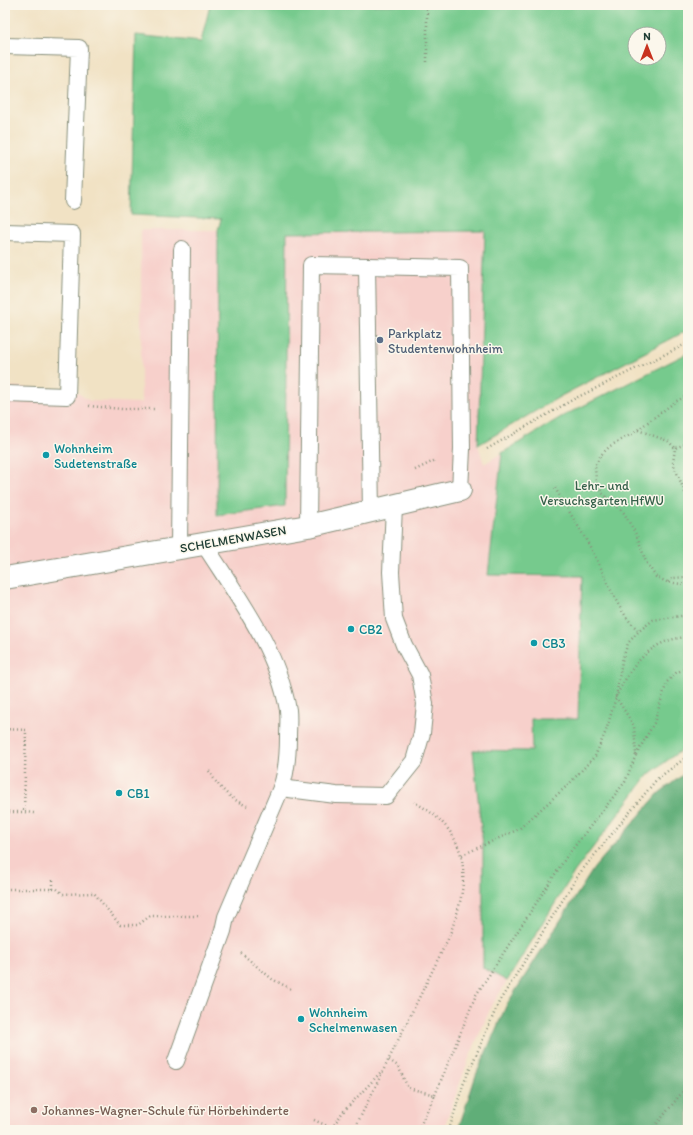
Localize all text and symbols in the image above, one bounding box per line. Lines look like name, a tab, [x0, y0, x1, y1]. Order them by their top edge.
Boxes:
north arrow	[627, 26, 667, 66]
text: N	[643, 30, 651, 43]
place label: Parkplatz Studentenwohnheim	[388, 326, 503, 356]
marker: Parkplatz Studentenwohnheim	[375, 335, 385, 345]
place label: Wohnheim Sudetenstraße	[54, 441, 137, 471]
marker: Wohnheim Sudetenstraße	[41, 450, 51, 460]
park label: Lehr- und Versuchsgarten HfWU	[540, 478, 664, 508]
street label: SCHELMENWASEN	[179, 522, 287, 556]
place label: CB2	[359, 622, 383, 637]
marker: CB2	[346, 624, 356, 634]
place label: CB3	[542, 636, 566, 651]
marker: CB3	[529, 638, 539, 648]
place label: CB1	[127, 786, 150, 801]
marker: CB1	[114, 788, 124, 798]
place label: Wohnheim Schelmenwasen	[309, 1005, 398, 1035]
marker: Wohnheim Schelmenwasen	[296, 1014, 306, 1024]
place label: Johannes-Wagner-Schule für Hörbehinderte	[42, 1103, 289, 1118]
marker: Johannes-Wagner-Schule für Hörbehinderte	[29, 1105, 39, 1115]

